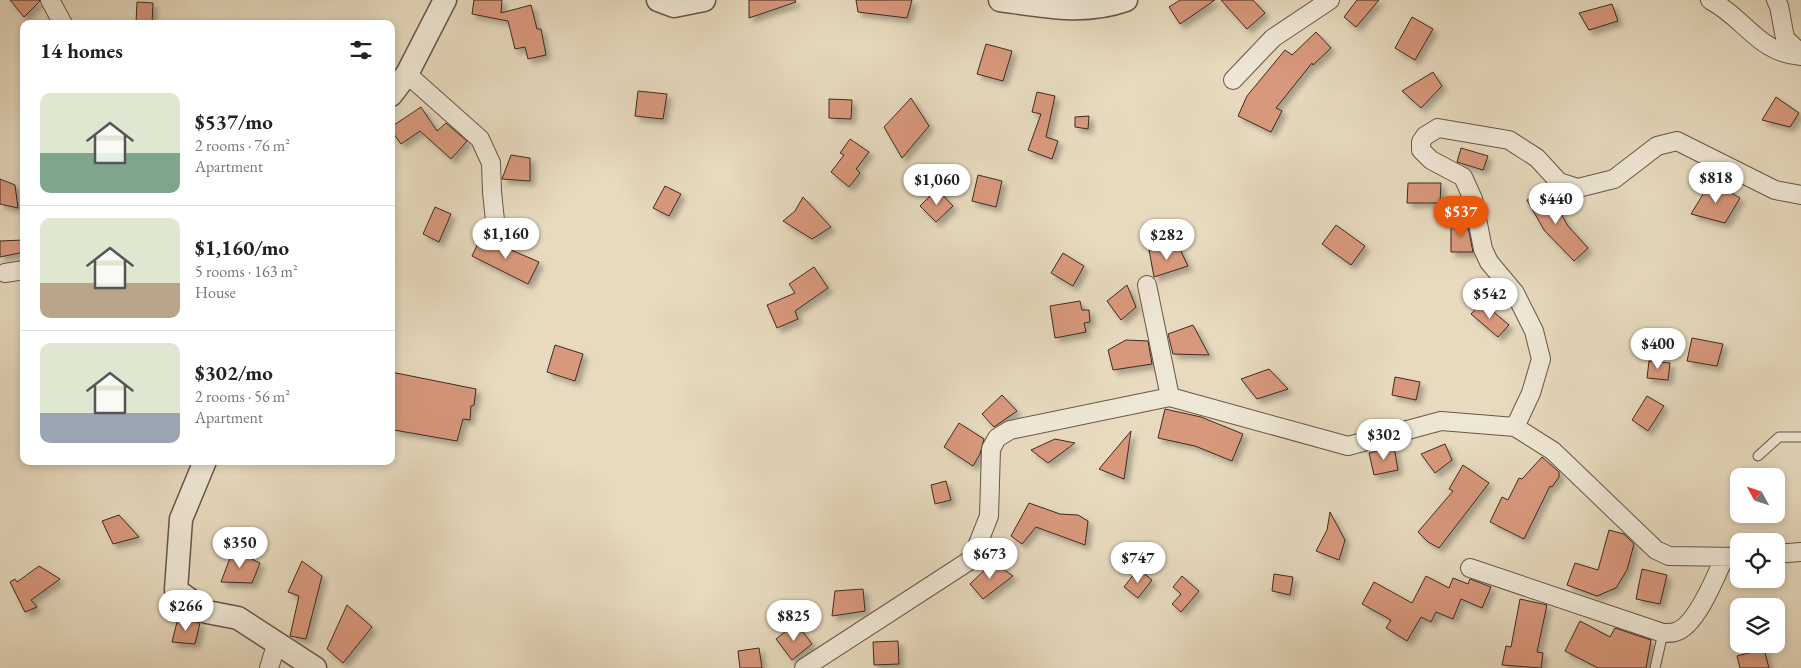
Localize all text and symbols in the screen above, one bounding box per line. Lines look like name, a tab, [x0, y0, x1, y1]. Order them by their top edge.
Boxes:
icon: filters	[347, 36, 375, 64]
text: 14 homes	[40, 37, 123, 64]
text: $537/mo	[195, 108, 273, 135]
icon: home	[80, 113, 140, 173]
text: 2 rooms · 76 m²	[195, 135, 290, 156]
text: Apartment	[195, 156, 263, 177]
pin: $818	[1686, 162, 1746, 204]
pin: $1,060	[896, 164, 978, 206]
text: $818	[1700, 167, 1732, 188]
text: $1,060	[914, 169, 960, 190]
pin: $440	[1526, 182, 1586, 225]
text: $440	[1540, 188, 1572, 209]
pin: $537	[1431, 196, 1491, 238]
text: $537	[1445, 201, 1477, 222]
pin: $1,160	[465, 218, 547, 260]
pin: $282	[1137, 218, 1197, 261]
text: $1,160	[483, 223, 529, 244]
text: $282	[1151, 224, 1183, 245]
text: $1,160/mo	[195, 234, 289, 261]
icon: home	[80, 238, 140, 298]
text: 5 rooms · 163 m²	[195, 261, 298, 282]
pin: $542	[1460, 278, 1520, 320]
text: House	[195, 282, 236, 303]
text: $542	[1474, 283, 1506, 304]
pin: $400	[1628, 328, 1688, 370]
text: $400	[1642, 333, 1674, 354]
text: $302/mo	[195, 359, 273, 386]
icon: home	[80, 363, 140, 423]
text: 2 rooms · 56 m²	[195, 386, 290, 407]
text: Apartment	[195, 407, 263, 428]
pin: $302	[1354, 418, 1414, 461]
text: $302	[1368, 424, 1400, 445]
north arrow	[1730, 468, 1785, 522]
map controls	[1730, 468, 1785, 653]
pin: $350	[210, 526, 270, 569]
text: $350	[224, 532, 256, 553]
button: locate	[1730, 533, 1785, 588]
pin: $673	[960, 538, 1020, 580]
pin: $747	[1108, 542, 1168, 584]
text: $673	[974, 543, 1006, 564]
text: $747	[1122, 547, 1154, 568]
pin: $266	[156, 590, 216, 632]
text: $266	[170, 595, 202, 616]
button: layers	[1730, 598, 1785, 653]
pin: $825	[764, 600, 824, 642]
text: $825	[778, 605, 810, 626]

